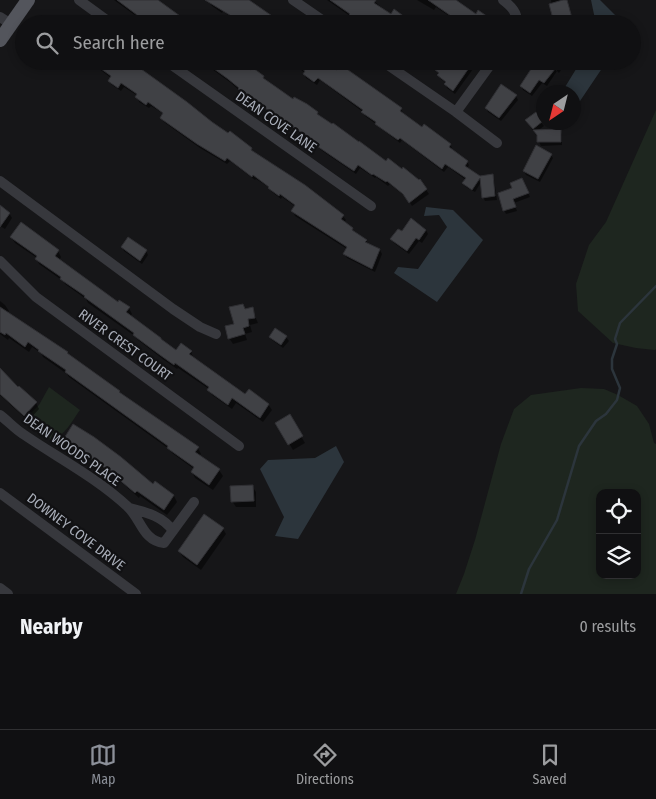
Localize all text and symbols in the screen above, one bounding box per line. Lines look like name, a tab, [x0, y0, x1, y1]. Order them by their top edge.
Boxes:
search box	[15, 15, 641, 70]
icon: search	[33, 29, 61, 57]
text: Search here	[73, 31, 165, 54]
north arrow	[536, 85, 581, 130]
street label: DEAN COVE LANE	[232, 88, 320, 156]
street label: RIVER CREST COURT	[75, 305, 175, 385]
street label: DEAN WOODS PLACE	[20, 410, 124, 490]
map controls	[596, 489, 641, 579]
button: locate	[596, 489, 641, 534]
street label: DOWNEY COVE DRIVE	[24, 490, 129, 575]
button: layers	[596, 534, 641, 579]
text: Nearby	[20, 614, 82, 640]
text: 0 results	[579, 617, 636, 636]
tab: Map	[89, 741, 117, 788]
tab: Directions	[296, 741, 354, 788]
tab: Saved	[532, 741, 567, 788]

